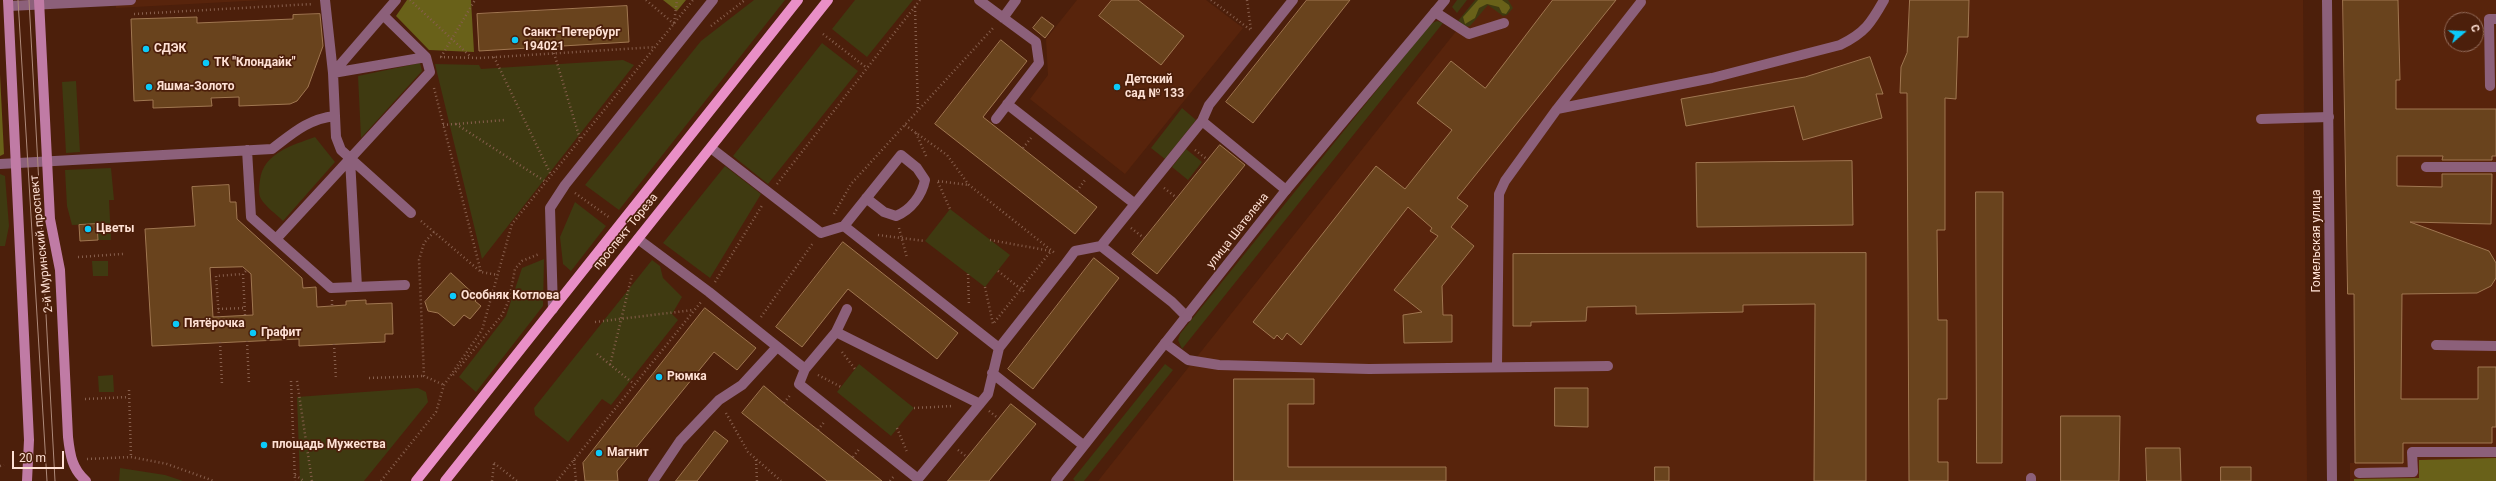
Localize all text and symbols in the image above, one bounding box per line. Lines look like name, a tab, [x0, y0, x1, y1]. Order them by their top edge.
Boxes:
north arrow	[2444, 12, 2484, 52]
text: С	[2468, 23, 2482, 34]
place label: Санкт-Петербург 194021	[523, 26, 620, 54]
marker: Санкт-Петербург 194021	[510, 35, 520, 45]
place label: СДЭК	[154, 42, 186, 56]
marker: СДЭК	[141, 44, 151, 54]
place label: ТК "Клондайк"	[214, 56, 295, 70]
marker: ТК "Клондайк"	[201, 58, 211, 68]
place label: Детский сад № 133	[1125, 73, 1184, 101]
place label: Яшма-Золото	[157, 80, 235, 94]
marker: Яшма-Золото	[144, 82, 154, 92]
marker: Детский сад № 133	[1112, 82, 1122, 92]
street label: 2-й Муринский проспект	[28, 174, 56, 314]
street label: улица Шателена	[1204, 190, 1272, 272]
street label: Гомельская улица	[2310, 190, 2324, 292]
street label: проспект Тореза	[591, 191, 661, 273]
place label: Цветы	[96, 222, 134, 236]
marker: Цветы	[83, 224, 93, 234]
place label: Особняк Котлова	[461, 289, 559, 303]
marker: Особняк Котлова	[448, 291, 458, 301]
place label: Пятёрочка	[184, 317, 245, 331]
marker: Пятёрочка	[171, 319, 181, 329]
place label: Графит	[261, 326, 301, 340]
marker: Графит	[248, 328, 258, 338]
place label: Рюмка	[667, 370, 707, 384]
marker: Рюмка	[654, 372, 664, 382]
place label: площадь Мужества	[272, 438, 386, 452]
marker: площадь Мужества	[259, 440, 269, 450]
scale bar	[14, 443, 66, 469]
place label: Магнит	[607, 446, 649, 460]
marker: Магнит	[594, 448, 604, 458]
text: 20 m	[19, 451, 46, 465]

